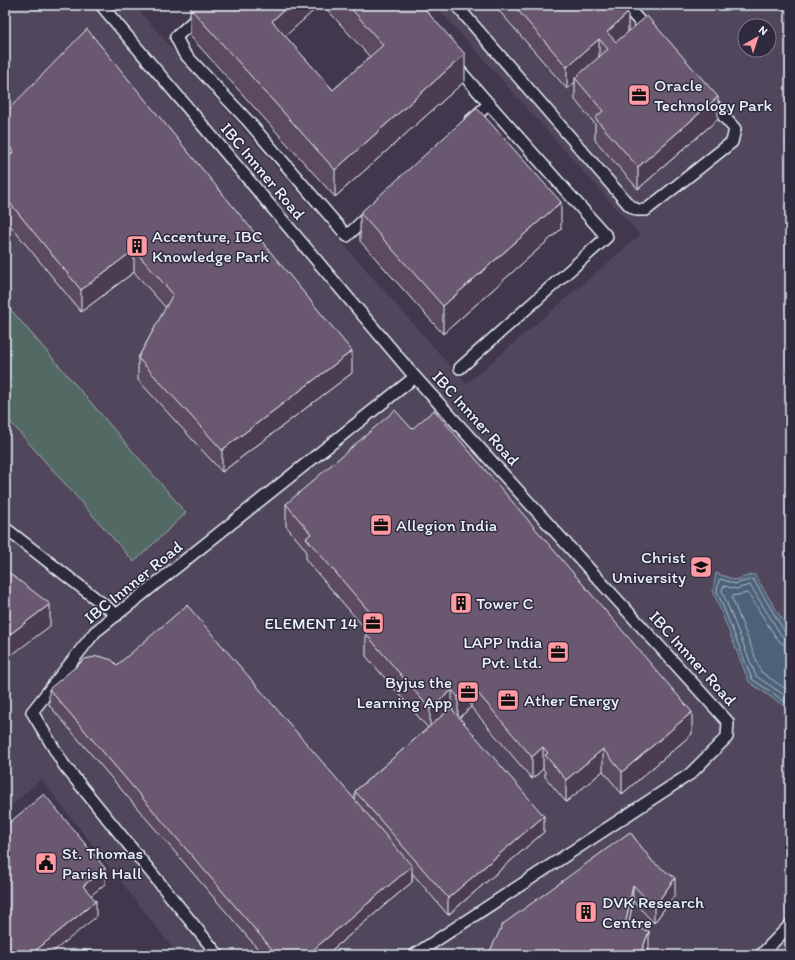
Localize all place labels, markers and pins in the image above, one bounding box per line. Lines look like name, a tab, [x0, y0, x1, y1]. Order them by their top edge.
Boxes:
place label: Oracle Technology Park	[654, 75, 773, 115]
office icon: Oracle Technology Park	[626, 82, 652, 108]
place label: Accenture, IBC Knowledge Park	[152, 226, 269, 266]
building icon: Accenture, IBC Knowledge Park	[124, 233, 150, 259]
office icon: Allegion India	[368, 512, 394, 538]
place label: Allegion India	[396, 515, 497, 535]
place label: Christ University	[612, 547, 686, 587]
school or university icon: Christ University	[688, 554, 714, 580]
building icon: Tower C	[448, 590, 474, 616]
place label: Tower C	[476, 593, 533, 613]
office icon: ELEMENT 14	[360, 610, 386, 636]
place label: ELEMENT 14	[264, 613, 358, 633]
place label: LAPP India Pvt. Ltd.	[463, 632, 542, 672]
office icon: LAPP India Pvt. Ltd.	[545, 639, 571, 665]
place label: Byjus the Learning App	[356, 672, 452, 712]
office icon: Byjus the Learning App	[455, 679, 481, 705]
office icon: Ather Energy	[495, 687, 521, 713]
place label: Ather Energy	[524, 690, 619, 710]
place label: St. Thomas Parish Hall	[62, 843, 143, 883]
public building icon: St. Thomas Parish Hall	[33, 850, 59, 876]
place label: DVK Research Centre	[602, 892, 705, 932]
building icon: DVK Research Centre	[573, 899, 599, 925]

